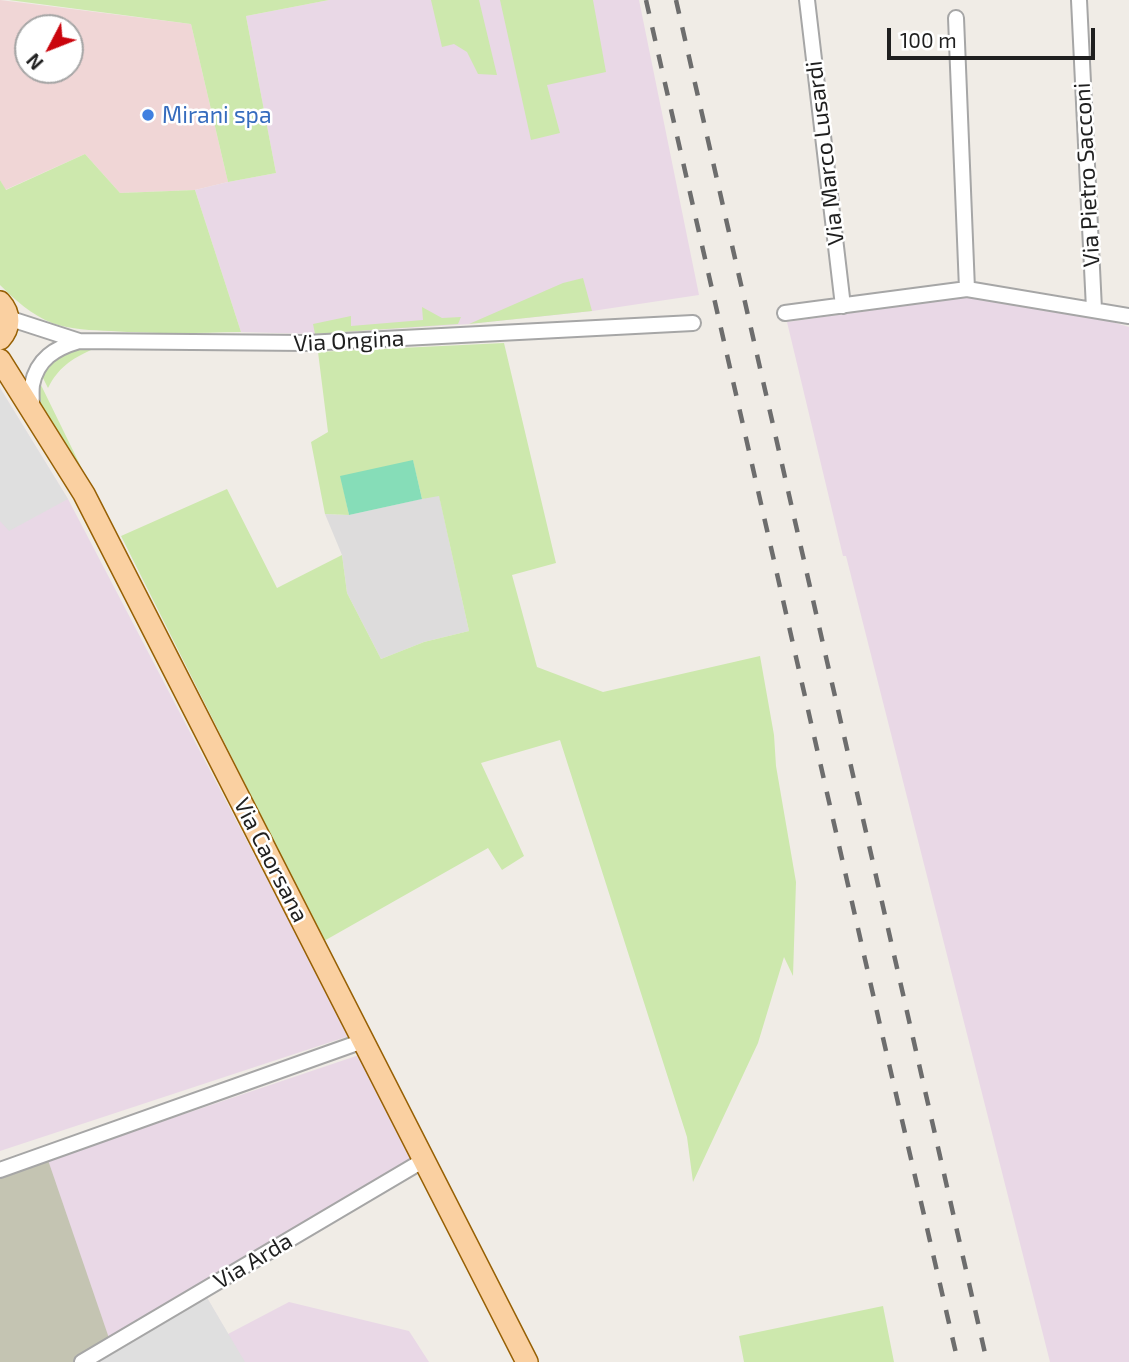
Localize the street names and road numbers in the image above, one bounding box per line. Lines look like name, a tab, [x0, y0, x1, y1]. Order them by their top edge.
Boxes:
street label: Via Marco Lusardi	[800, 59, 850, 247]
street label: Via Pietro Sacconi	[1068, 82, 1106, 268]
street label: Via Ongina	[293, 324, 405, 358]
street label: Via Caorsana	[228, 793, 314, 927]
street label: Via Arda	[209, 1227, 297, 1295]

